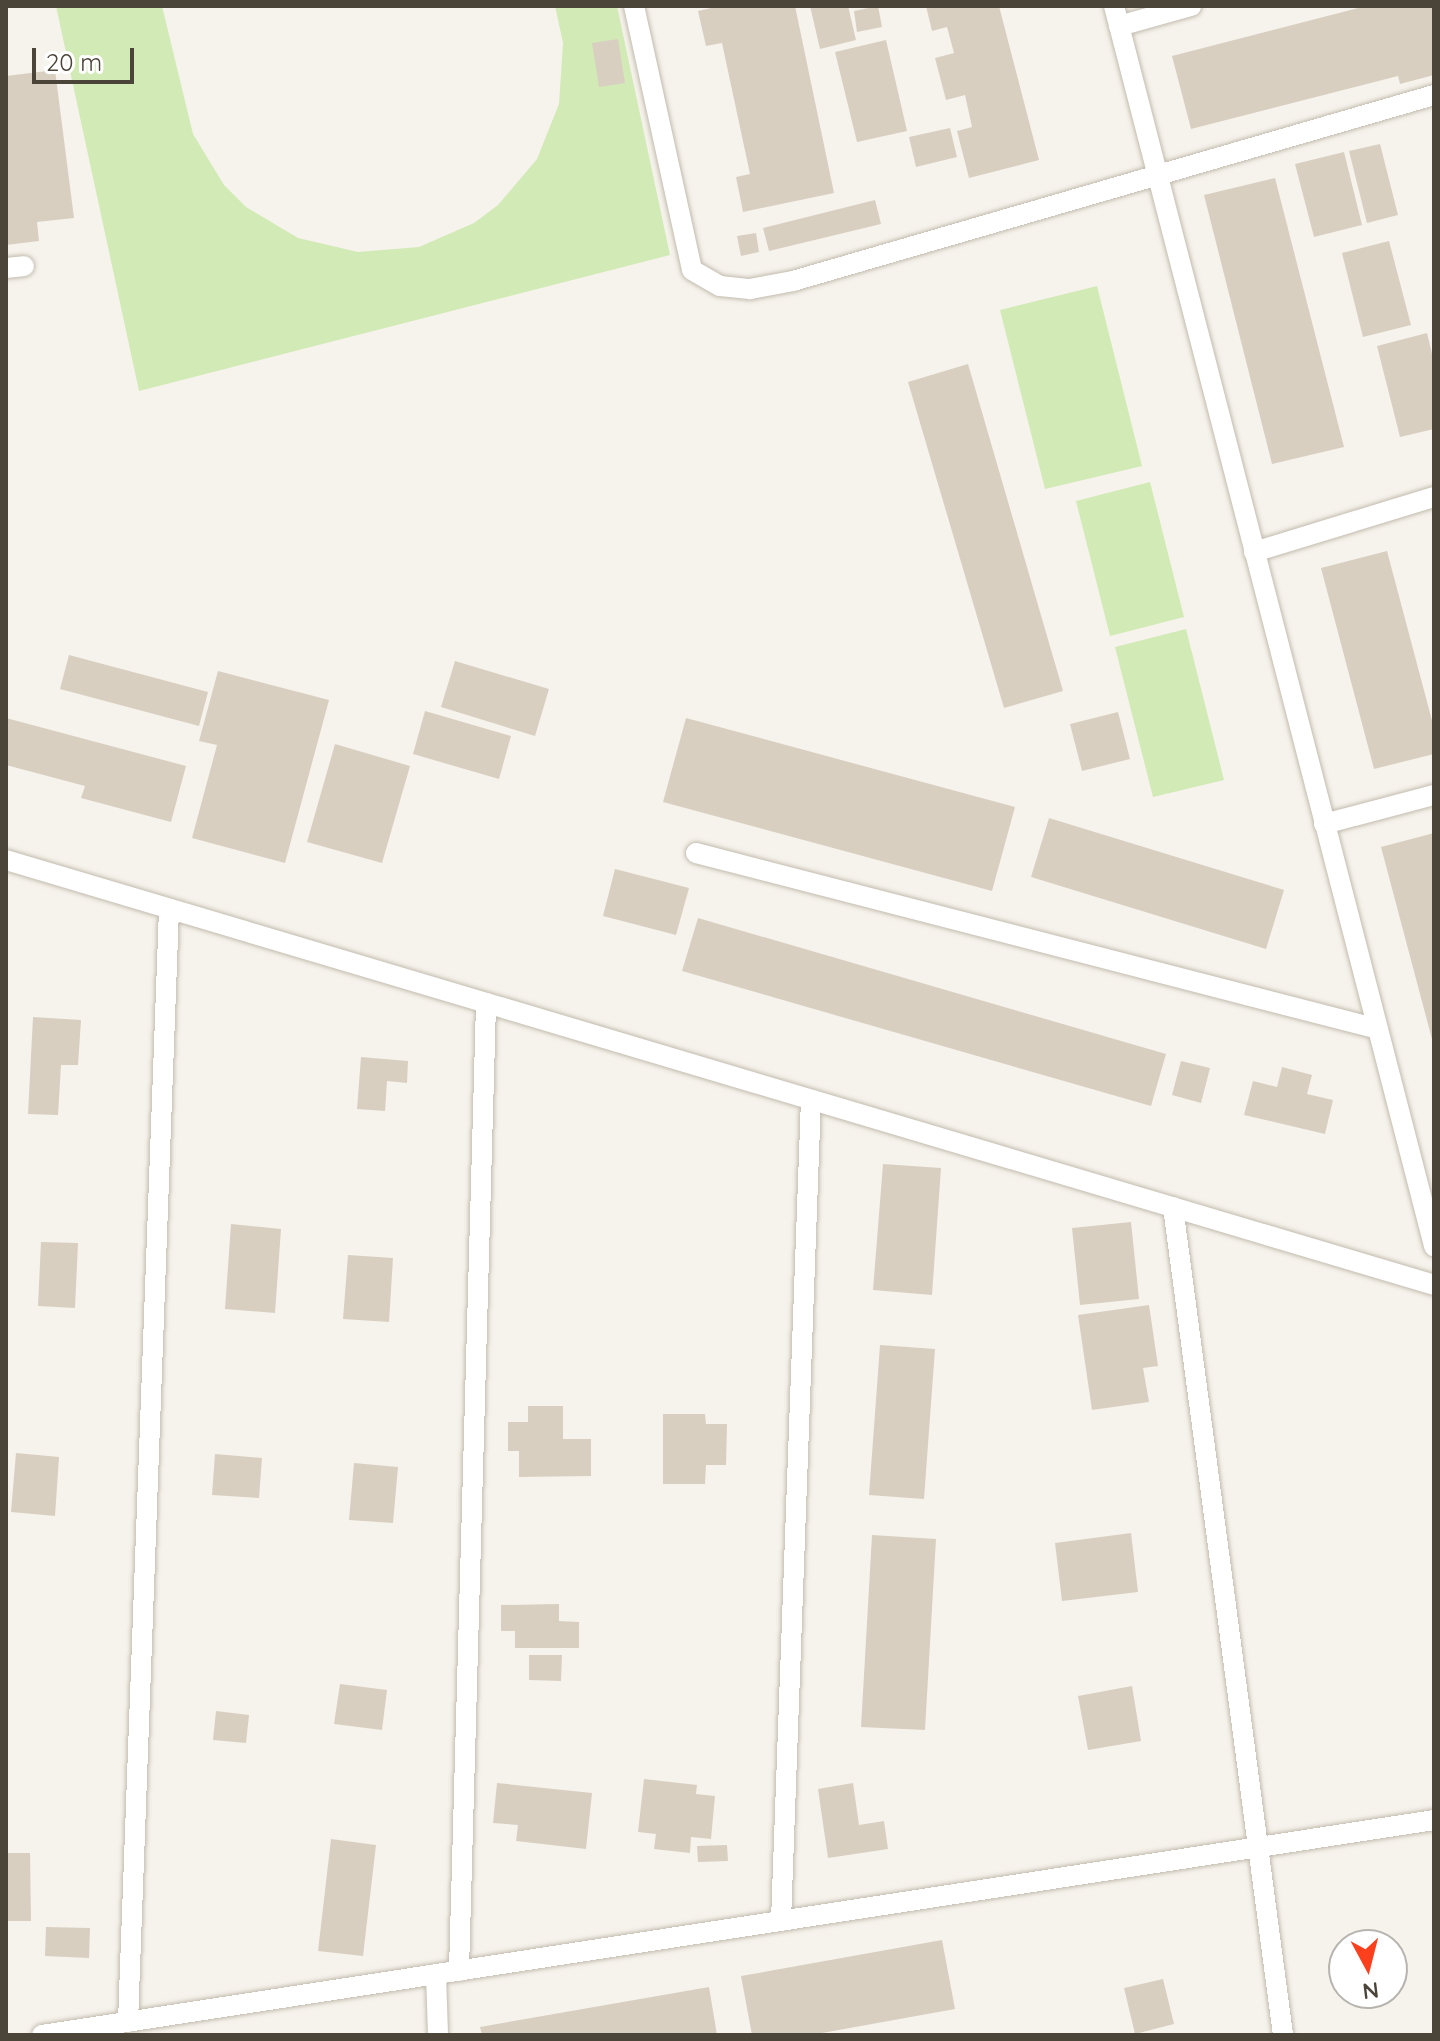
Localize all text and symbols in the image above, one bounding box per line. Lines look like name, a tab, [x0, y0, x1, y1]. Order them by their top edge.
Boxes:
scale bar	[36, 32, 138, 82]
text: 20 m	[46, 47, 102, 77]
north arrow	[1328, 1929, 1408, 2009]
text: N	[1361, 1976, 1380, 2006]

